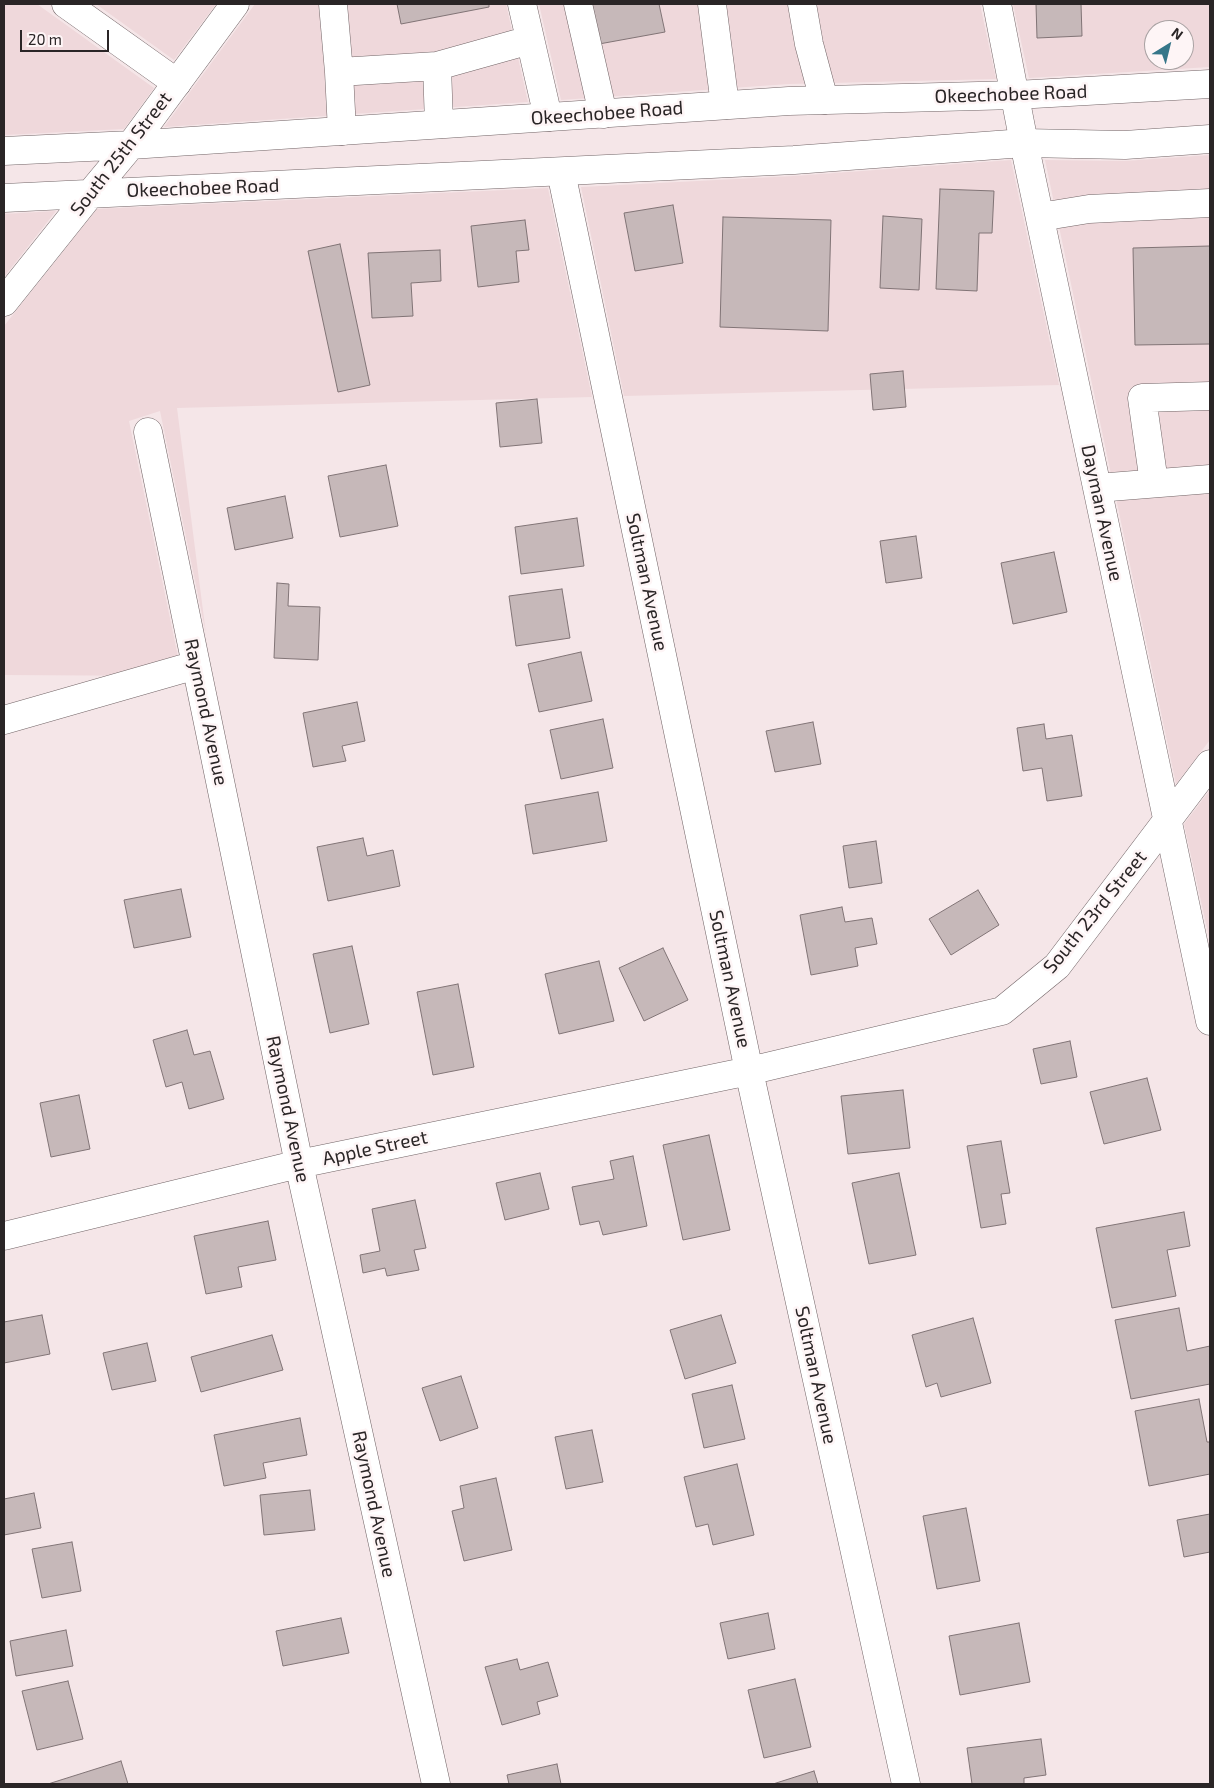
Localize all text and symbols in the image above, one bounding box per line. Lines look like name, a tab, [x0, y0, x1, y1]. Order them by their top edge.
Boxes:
scale bar	[22, 20, 111, 52]
north arrow	[1144, 20, 1194, 70]
text: N	[1168, 23, 1187, 43]
text: 20 m	[28, 30, 62, 48]
street label: Okeechobee Road	[934, 80, 1088, 108]
street label: South 25th Street	[66, 87, 176, 221]
street label: Okeechobee Road	[530, 96, 684, 130]
street label: Okeechobee Road	[126, 174, 280, 202]
street label: Dayman Avenue	[1076, 443, 1128, 583]
street label: Soltman Avenue	[621, 511, 673, 653]
street label: Raymond Avenue	[179, 637, 233, 787]
street label: South 23rd Street	[1039, 846, 1151, 978]
street label: Soltman Avenue	[704, 908, 756, 1050]
street label: Raymond Avenue	[261, 1034, 315, 1184]
street label: Apple Street	[320, 1126, 430, 1170]
street label: Soltman Avenue	[790, 1304, 842, 1446]
street label: Raymond Avenue	[347, 1429, 401, 1579]

